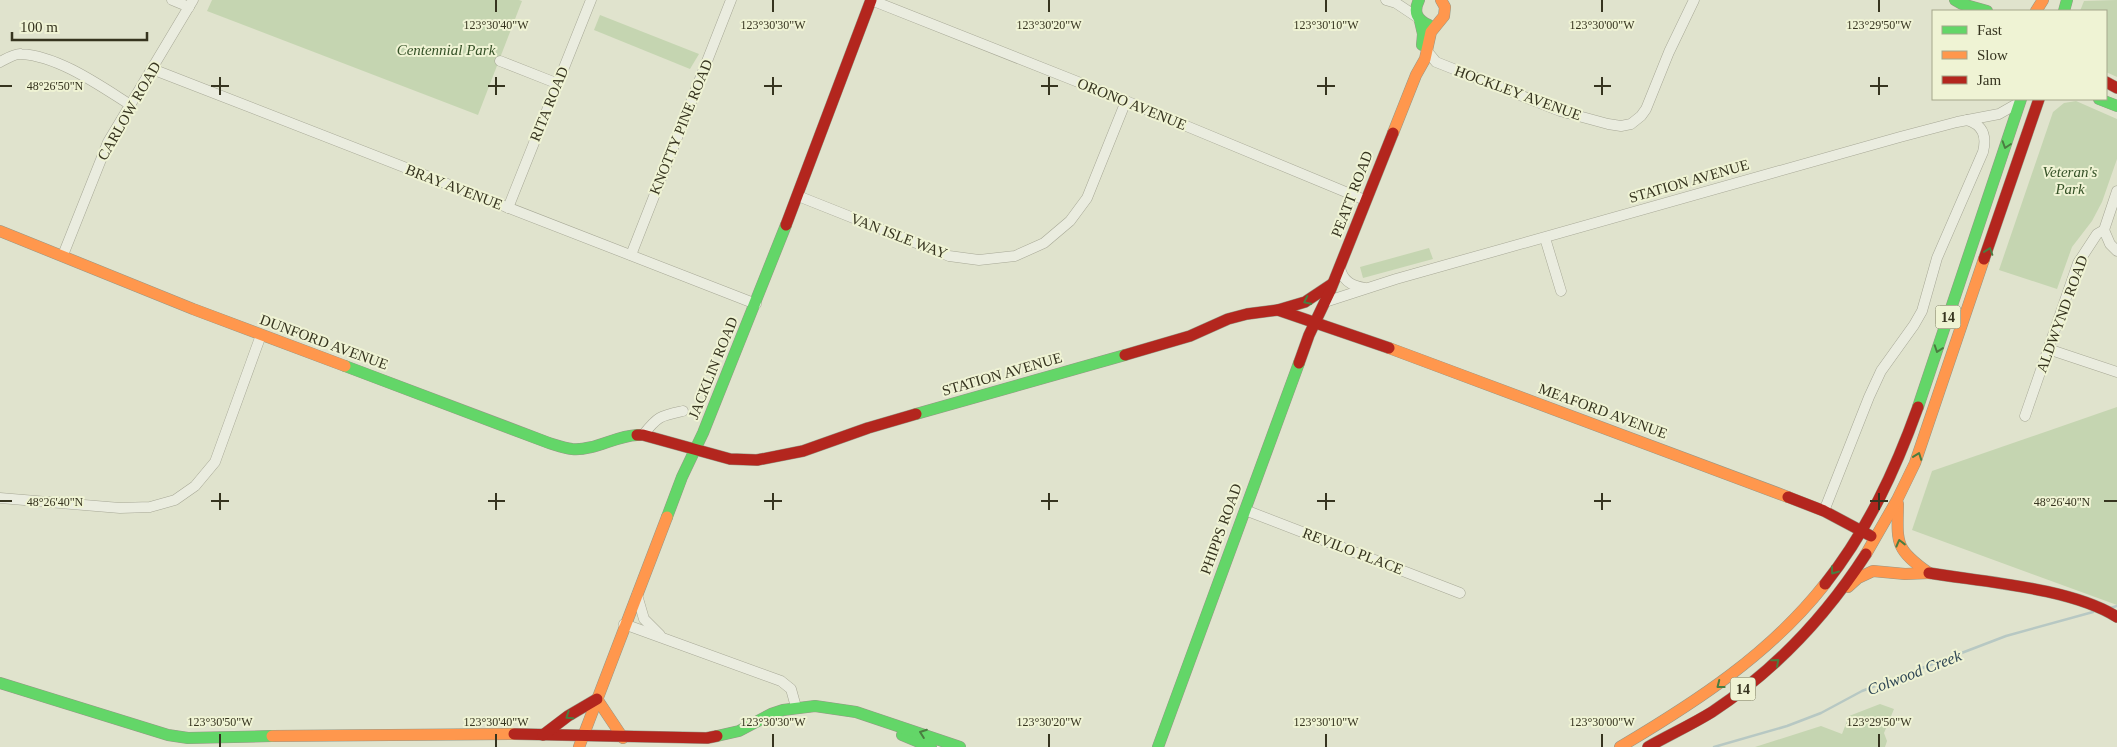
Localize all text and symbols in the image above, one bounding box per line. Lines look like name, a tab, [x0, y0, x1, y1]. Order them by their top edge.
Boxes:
scale bar	[12, 10, 148, 42]
legend	[1932, 10, 2107, 100]
text: 123°30'40"W	[463, 18, 529, 32]
text: 123°30'30"W	[740, 18, 806, 32]
text: 123°30'20"W	[1016, 18, 1082, 32]
text: 123°30'10"W	[1293, 18, 1359, 32]
text: 123°30'00"W	[1569, 18, 1635, 32]
text: 123°29'50"W	[1846, 18, 1912, 32]
text: 100 m	[20, 19, 58, 35]
text: Fast	[1977, 22, 2003, 38]
park label: Centennial Park	[397, 42, 496, 58]
text: Slow	[1977, 47, 2008, 63]
street label: KNOTTY PINE ROAD	[647, 57, 716, 197]
street label: CARLOW ROAD	[94, 59, 164, 163]
street label: HOCKLEY AVENUE	[1452, 63, 1584, 123]
street label: RITA ROAD	[527, 64, 571, 144]
text: Jam	[1977, 72, 2001, 88]
street label: ORONO AVENUE	[1075, 75, 1189, 133]
text: 48°26'50"N	[27, 79, 84, 93]
one-way arrow	[2002, 140, 2012, 149]
street label: PEATT ROAD	[1328, 149, 1376, 239]
street label: STATION AVENUE	[1627, 156, 1751, 206]
street label: BRAY AVENUE	[403, 161, 505, 213]
park label: Veteran's Park	[2043, 164, 2098, 197]
street label: VAN ISLE WAY	[848, 210, 950, 262]
one-way arrow	[1983, 247, 1993, 256]
street label: ALDWYND ROAD	[2033, 253, 2091, 375]
one-way arrow	[1303, 295, 1312, 305]
road number: 14	[1936, 306, 1960, 328]
street label: DUNFORD AVENUE	[258, 311, 390, 373]
street label: JACKLIN ROAD	[685, 314, 741, 421]
one-way arrow	[1934, 344, 1944, 353]
street label: STATION AVENUE	[940, 349, 1064, 399]
street label: MEAFORD AVENUE	[1536, 380, 1670, 442]
one-way arrow	[1912, 452, 1922, 460]
street label: PHIPPS ROAD	[1197, 481, 1245, 577]
text: 48°26'40"N	[27, 495, 84, 509]
text: 48°26'40"N	[2034, 495, 2091, 509]
street label: REVILO PLACE	[1301, 524, 1405, 578]
one-way arrow	[1895, 539, 1906, 548]
one-way arrow	[1831, 565, 1840, 574]
water label: Colwood Creek	[1865, 646, 1964, 698]
one-way arrow	[1770, 659, 1779, 668]
road number: 14	[1730, 678, 1756, 701]
one-way arrow	[1716, 679, 1725, 688]
one-way arrow	[566, 710, 575, 719]
text: 123°30'50"W	[187, 715, 253, 729]
text: 123°30'40"W	[463, 715, 529, 729]
text: 123°30'30"W	[740, 715, 806, 729]
text: 123°30'20"W	[1016, 715, 1082, 729]
text: 123°30'10"W	[1293, 715, 1359, 729]
text: 123°30'00"W	[1569, 715, 1635, 729]
text: 123°29'50"W	[1846, 715, 1912, 729]
one-way arrow	[919, 729, 928, 739]

